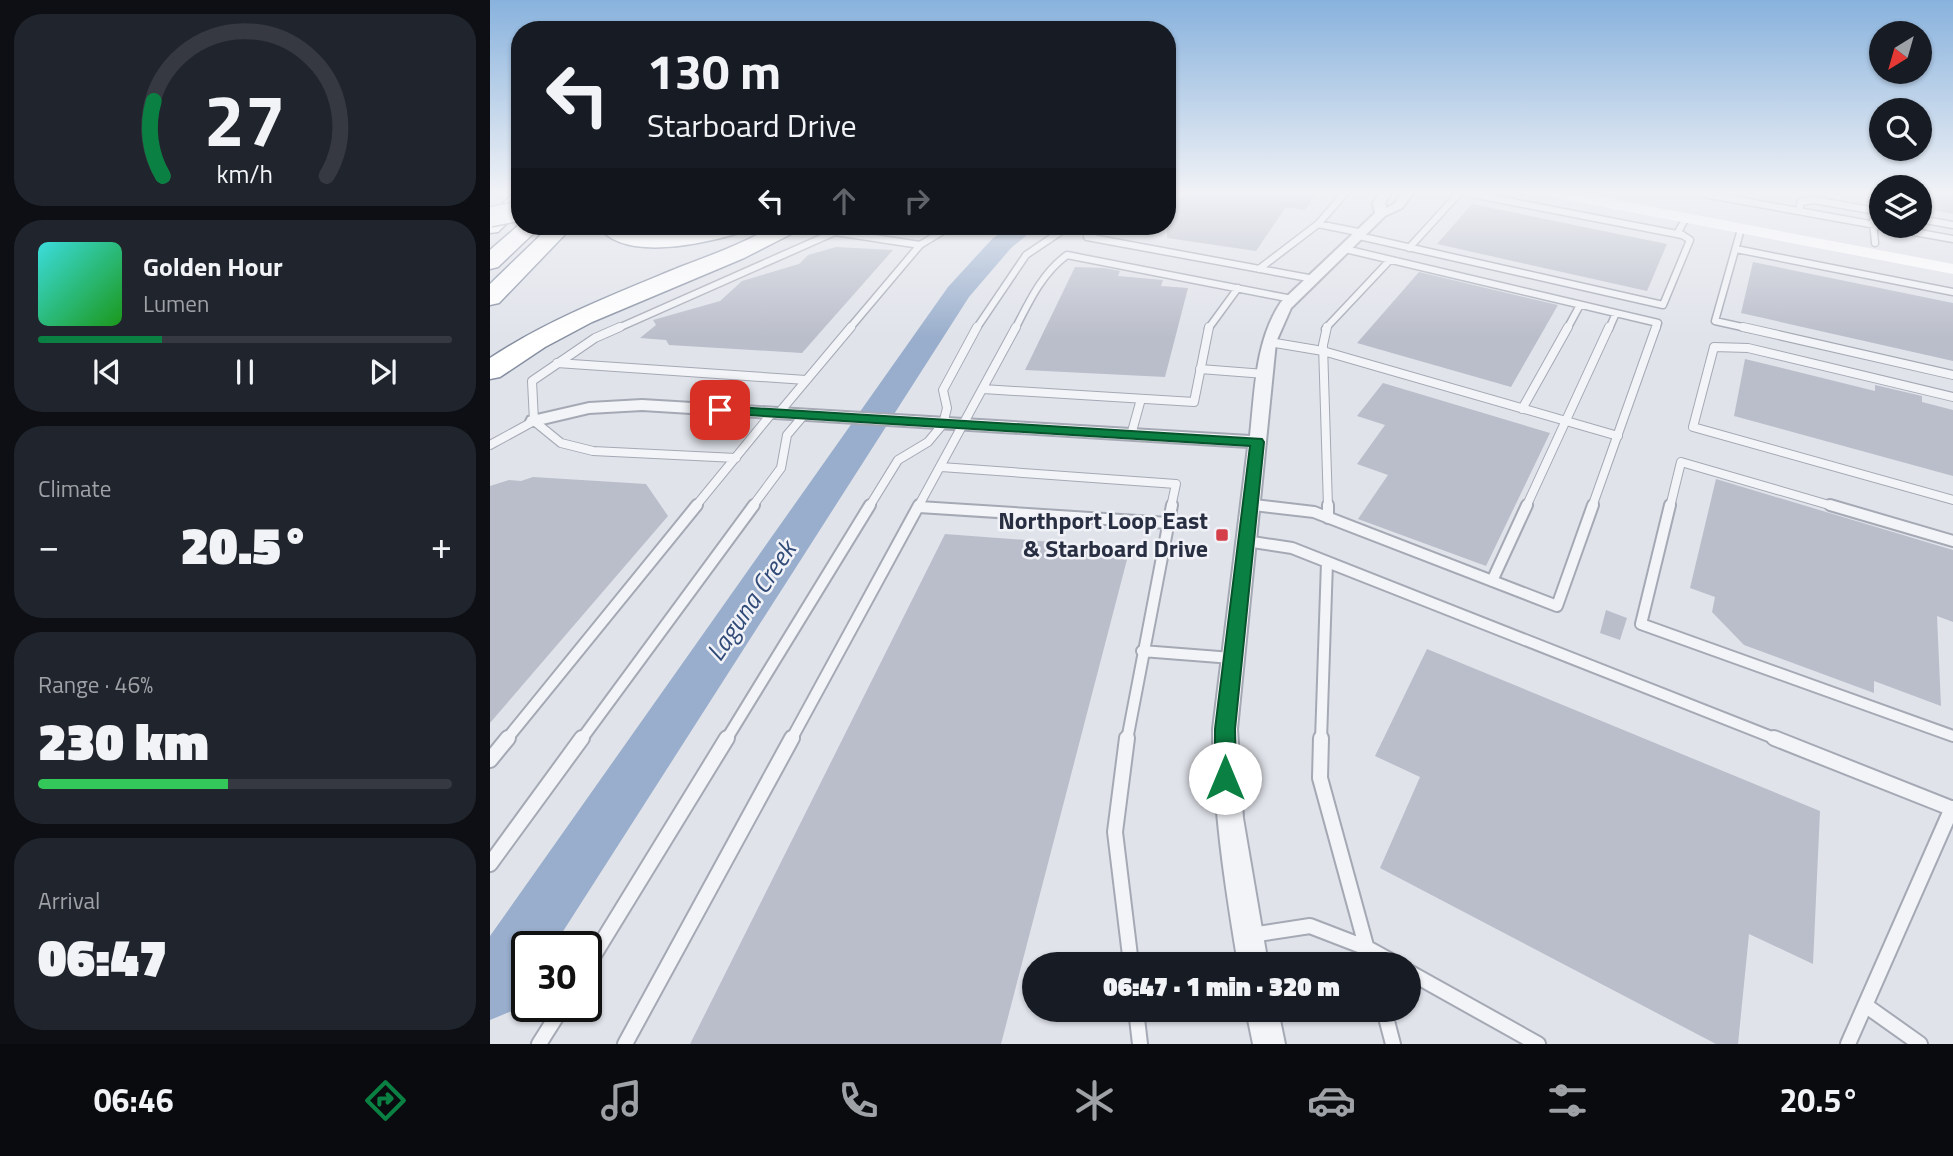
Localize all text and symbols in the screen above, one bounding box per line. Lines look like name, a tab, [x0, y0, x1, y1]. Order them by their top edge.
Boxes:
north arrow	[1869, 21, 1932, 84]
map controls	[1869, 21, 1932, 238]
text: 130 m	[647, 33, 781, 108]
icon: left	[532, 49, 623, 140]
text: 27	[204, 64, 286, 174]
button: search	[1869, 98, 1932, 161]
text: Starboard Drive	[647, 101, 857, 149]
text: km/h	[217, 155, 273, 193]
button: layers	[1869, 175, 1932, 238]
icon: left	[752, 182, 790, 220]
icon: ahead	[825, 182, 863, 220]
icon: right	[898, 182, 936, 220]
text: Golden Hour	[143, 247, 283, 286]
text: Lumen	[143, 286, 209, 321]
icon: previous	[88, 353, 126, 391]
icon: pause	[226, 353, 264, 391]
icon: next	[364, 353, 402, 391]
pin	[690, 380, 750, 440]
icon: arrive	[701, 391, 739, 429]
text: Climate	[38, 471, 111, 506]
place label: Northport Loop East & Starboard Drive	[998, 502, 1208, 566]
text: 20.5°	[180, 505, 310, 584]
text: −	[38, 516, 59, 574]
text: +	[431, 516, 452, 574]
marker: Northport Loop East & Starboard Drive	[1214, 527, 1230, 543]
water label: Laguna Creek	[696, 530, 807, 669]
text: Range · 46%	[38, 667, 153, 702]
text: 230 km	[38, 701, 209, 780]
position arrow	[1188, 741, 1262, 815]
text: Arrival	[38, 883, 100, 918]
text: 06:47	[38, 917, 167, 996]
speed limit sign: 30	[511, 931, 602, 1022]
text: 06:47 · 1 min · 320 m	[1103, 967, 1340, 1006]
text: 06:46	[94, 1076, 174, 1124]
icon: directions	[361, 1076, 410, 1125]
icon: music	[597, 1076, 646, 1125]
icon: phone	[834, 1076, 883, 1125]
icon: climate	[1070, 1076, 1119, 1125]
icon: car	[1307, 1076, 1356, 1125]
icon: filters	[1543, 1076, 1592, 1125]
text: 20.5°	[1779, 1076, 1859, 1124]

